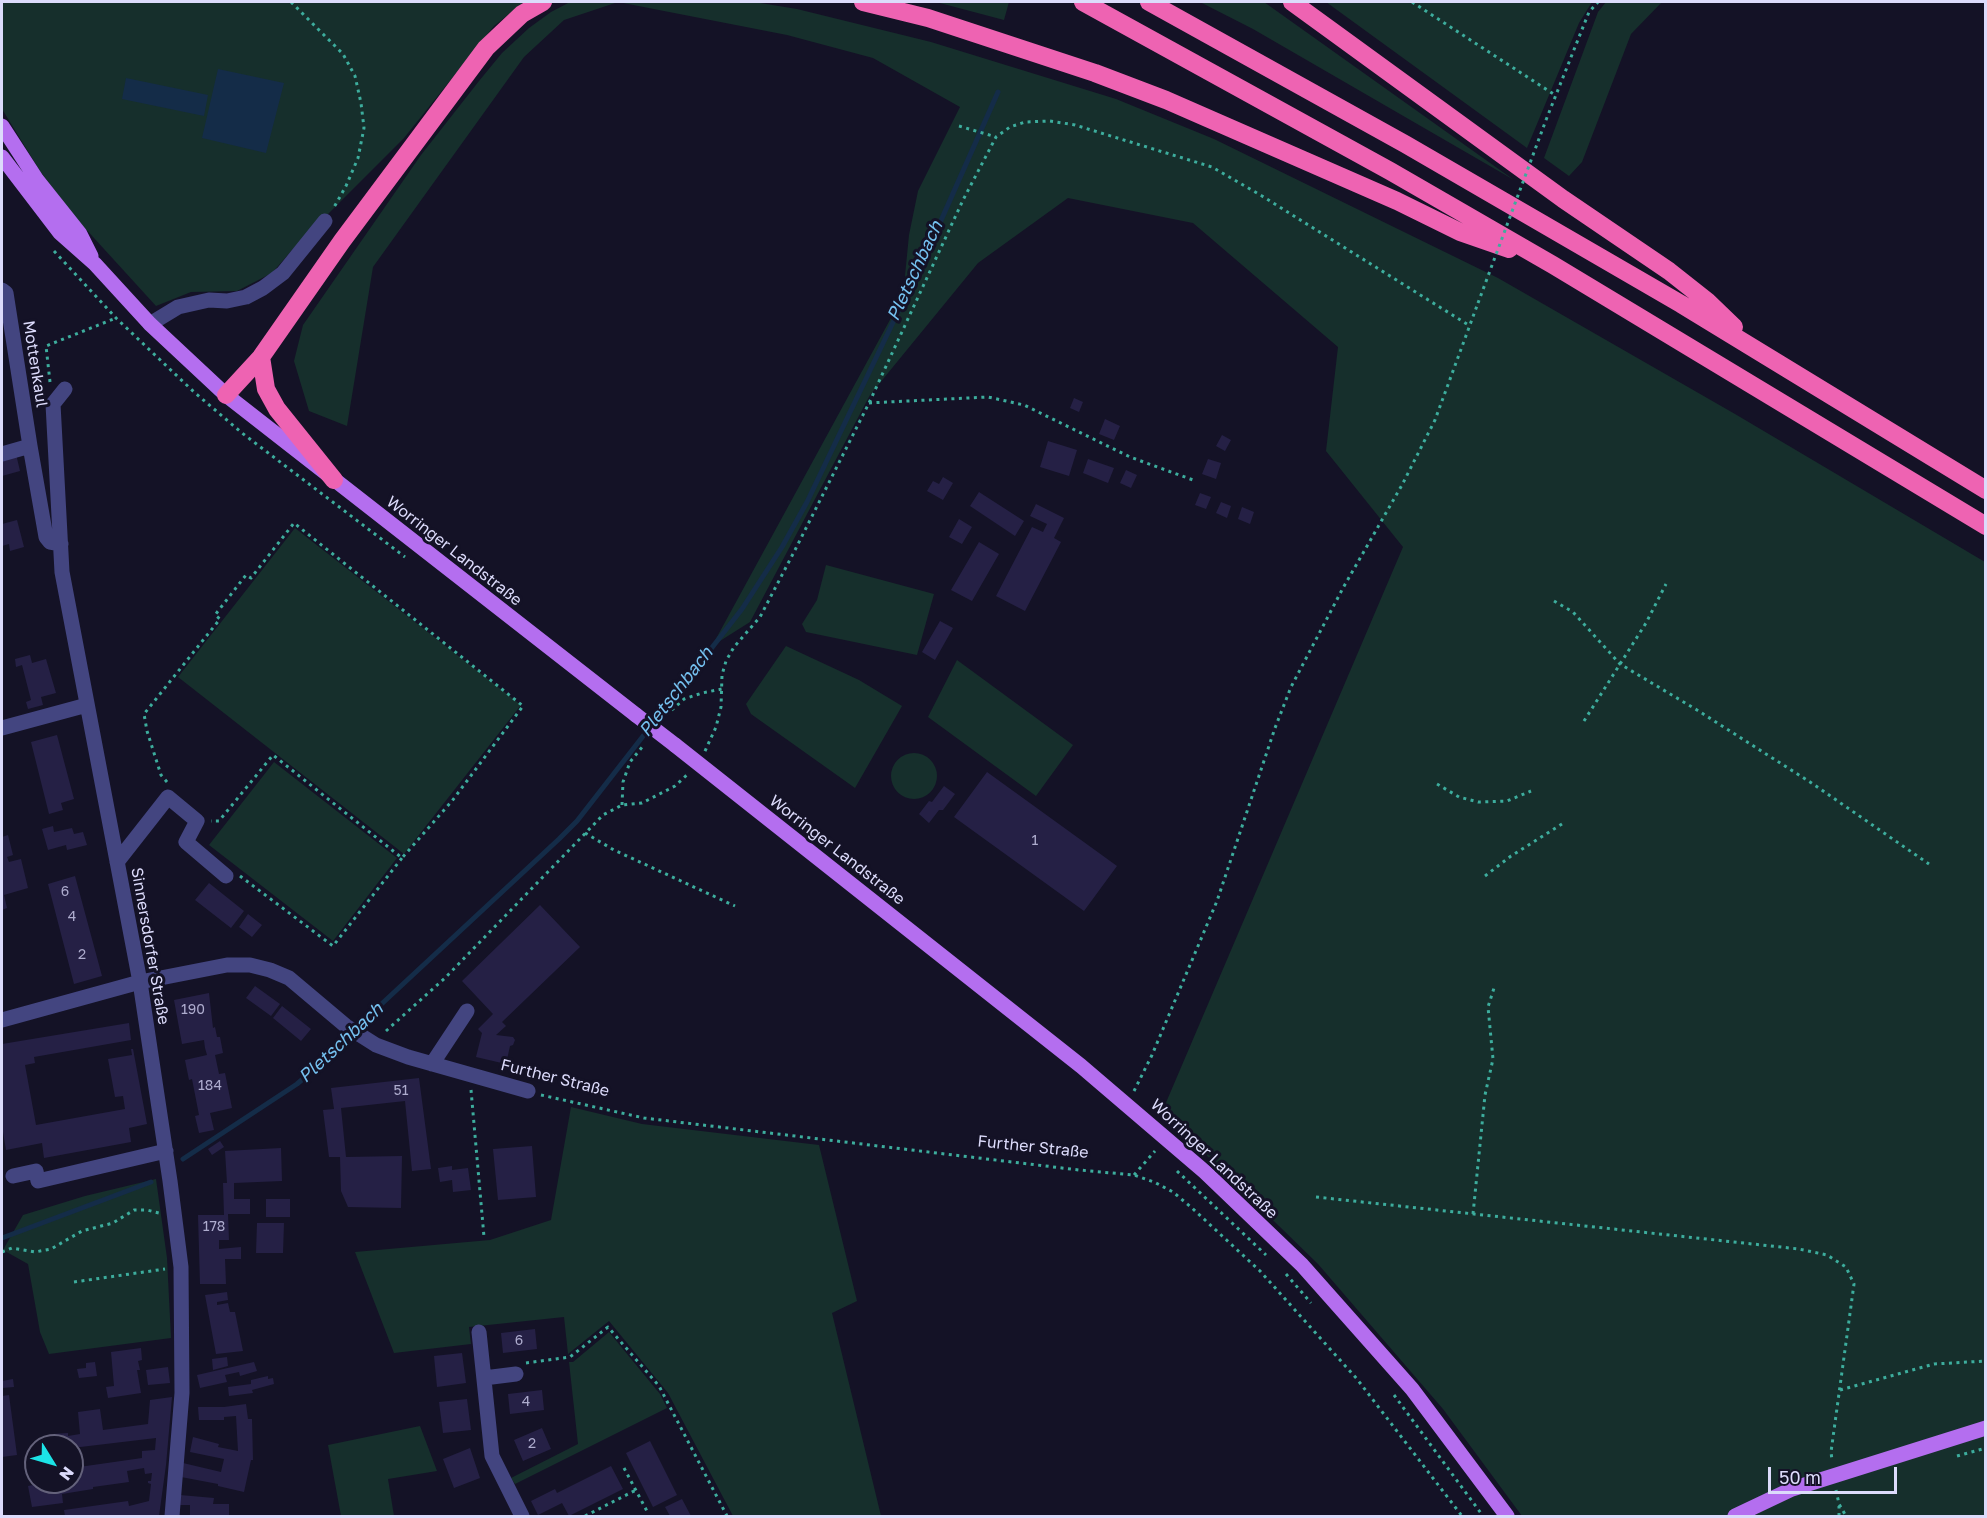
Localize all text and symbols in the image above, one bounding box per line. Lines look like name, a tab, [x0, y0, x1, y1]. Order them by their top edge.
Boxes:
water label: Pletschbach	[882, 218, 948, 324]
street label: Mottenkaul	[19, 319, 51, 409]
street label: Worringer Landstraße	[382, 492, 526, 610]
water label: Pletschbach	[634, 643, 718, 741]
street label: Worringer Landstraße	[765, 791, 909, 909]
house number: 1	[1032, 833, 1038, 849]
street label: Sinnersdorfer Straße	[127, 866, 173, 1026]
house number: 6	[61, 884, 69, 900]
house number: 4	[68, 909, 76, 925]
house number: 2	[78, 947, 86, 963]
water label: Pletschbach	[294, 998, 388, 1088]
house number: 190	[181, 1002, 205, 1018]
street label: Further Straße	[499, 1055, 611, 1101]
house number: 184	[198, 1078, 222, 1094]
house number: 51	[394, 1083, 408, 1099]
street label: Worringer Landstraße	[1146, 1095, 1282, 1223]
street label: Further Straße	[977, 1132, 1089, 1162]
house number: 178	[203, 1219, 225, 1235]
house number: 6	[515, 1333, 523, 1349]
house number: 4	[522, 1394, 530, 1410]
north arrow	[24, 1434, 84, 1494]
house number: 2	[528, 1436, 536, 1452]
scale bar	[1771, 1455, 1900, 1493]
text: N	[55, 1463, 78, 1485]
text: 50 m	[1779, 1466, 1821, 1488]

